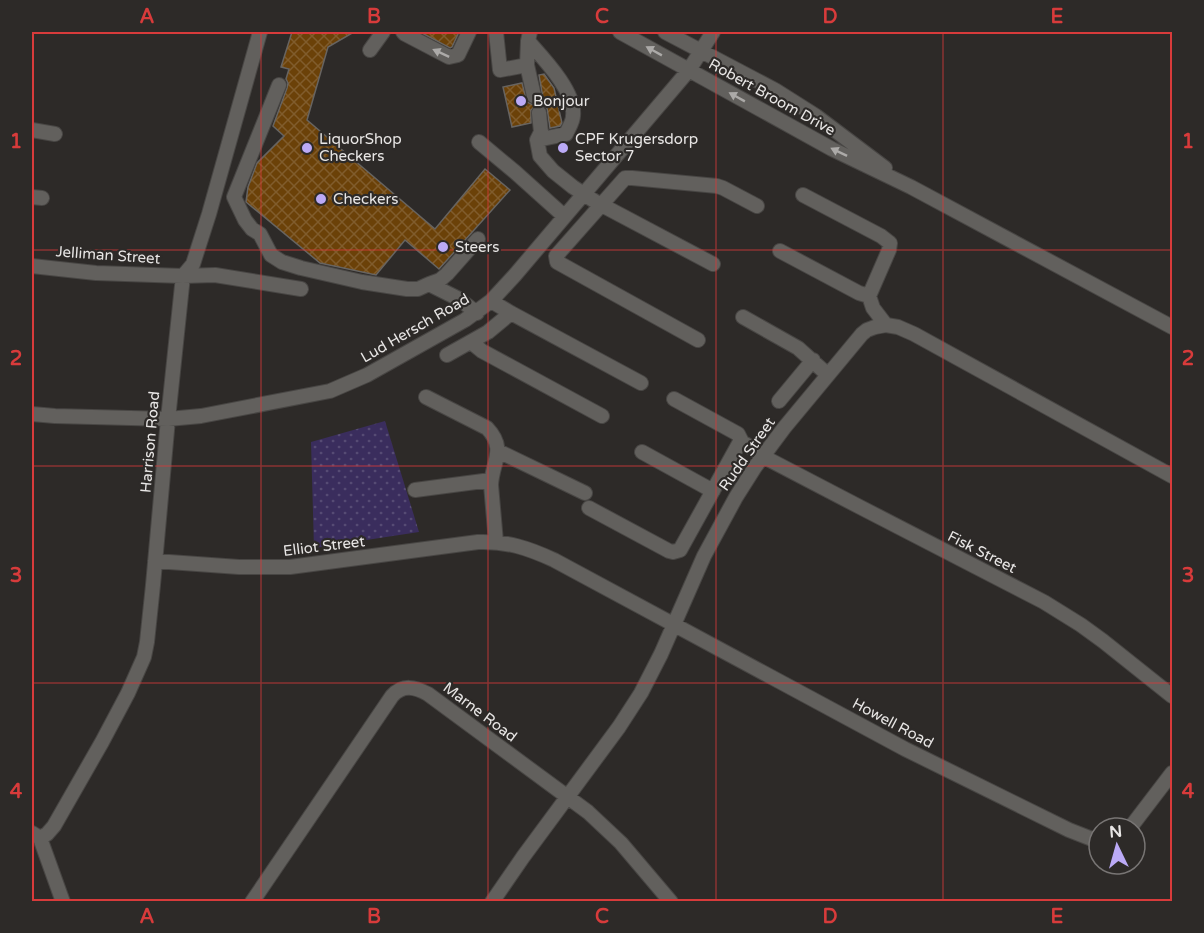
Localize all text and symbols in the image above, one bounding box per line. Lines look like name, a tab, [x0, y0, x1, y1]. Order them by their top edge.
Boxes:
text: A	[140, 5, 155, 29]
text: B	[367, 5, 381, 29]
text: C	[595, 5, 609, 29]
text: D	[822, 5, 838, 29]
text: E	[1051, 5, 1064, 29]
one-way arrow	[645, 46, 662, 56]
one-way arrow	[432, 48, 450, 58]
street label: Robert Broom Drive	[706, 55, 838, 139]
place label: Bonjour	[533, 92, 590, 110]
one-way arrow	[728, 92, 745, 102]
marker: Bonjour	[514, 94, 528, 108]
text: 1	[10, 130, 22, 154]
place label: LiquorShop Checkers	[319, 130, 402, 165]
place label: CPF Krugersdorp Sector 7	[575, 130, 698, 165]
text: 1	[1182, 130, 1194, 154]
marker: LiquorShop Checkers	[300, 141, 314, 155]
marker: CPF Krugersdorp Sector 7	[556, 141, 570, 155]
one-way arrow	[831, 148, 848, 157]
place label: Checkers	[333, 190, 399, 208]
marker: Checkers	[314, 192, 328, 206]
place label: Steers	[455, 238, 499, 256]
marker: Steers	[436, 240, 450, 254]
street label: Jelliman Street	[55, 242, 161, 268]
street label: Lud Hersch Road	[357, 290, 473, 366]
text: 2	[10, 347, 22, 371]
text: 2	[1182, 347, 1194, 371]
street label: Harrison Road	[137, 390, 163, 494]
street label: Rudd Street	[715, 414, 779, 494]
street label: Fisk Street	[945, 527, 1020, 577]
street label: Elliot Street	[282, 532, 366, 560]
text: 3	[10, 564, 22, 588]
text: 3	[1182, 564, 1194, 588]
street label: Marne Road	[439, 678, 521, 746]
street label: Howell Road	[849, 694, 937, 752]
text: 4	[10, 780, 23, 804]
text: 4	[1182, 780, 1195, 804]
north arrow	[1087, 816, 1147, 876]
text: N	[1109, 822, 1123, 843]
text: A	[140, 905, 155, 929]
text: B	[367, 905, 381, 929]
text: C	[595, 905, 609, 929]
text: D	[822, 905, 838, 929]
text: E	[1051, 905, 1064, 929]

